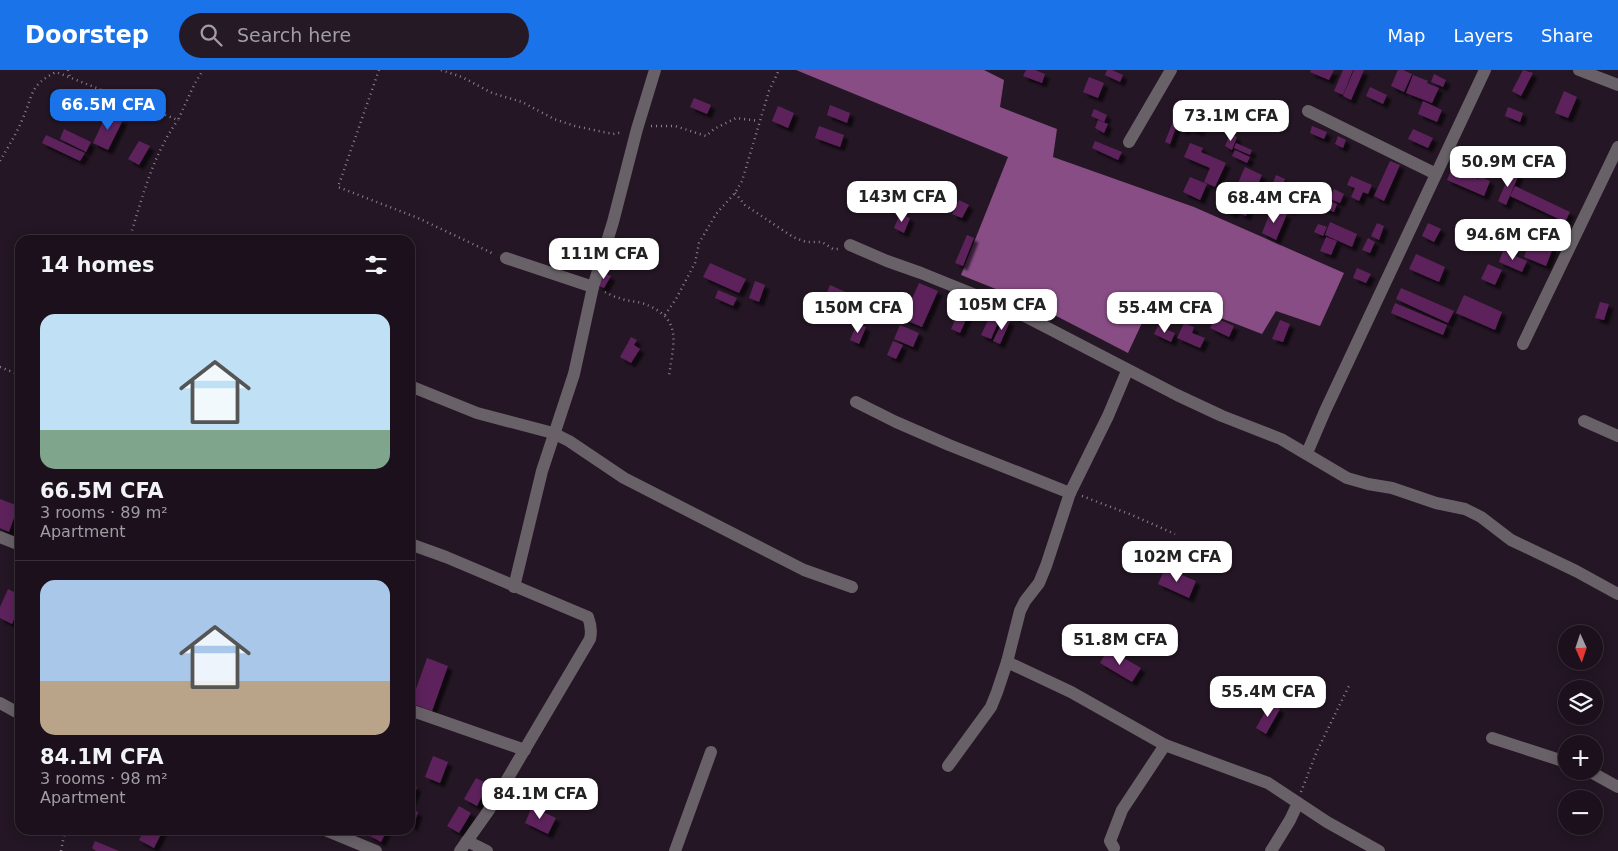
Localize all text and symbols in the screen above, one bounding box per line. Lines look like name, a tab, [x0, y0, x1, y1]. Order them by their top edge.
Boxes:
search box	[179, 13, 529, 58]
text: Doorstep	[25, 21, 149, 49]
icon: search	[197, 21, 225, 49]
text: Search here	[237, 24, 351, 46]
text: Map	[1387, 25, 1425, 46]
text: Layers	[1453, 25, 1513, 46]
text: Share	[1541, 25, 1593, 46]
pin: 66.5M CFA	[51, 88, 165, 131]
text: 66.5M CFA	[61, 95, 155, 114]
pin: 73.1M CFA	[1174, 100, 1288, 142]
text: 73.1M CFA	[1184, 106, 1278, 125]
pin: 50.9M CFA	[1451, 146, 1565, 188]
text: 50.9M CFA	[1461, 152, 1555, 171]
pin: 143M CFA	[850, 180, 954, 223]
pin: 68.4M CFA	[1217, 182, 1331, 224]
text: 143M CFA	[858, 187, 946, 206]
text: 68.4M CFA	[1227, 188, 1321, 207]
pin: 94.6M CFA	[1456, 218, 1570, 261]
text: 94.6M CFA	[1466, 225, 1560, 244]
pin: 111M CFA	[552, 238, 656, 280]
text: 111M CFA	[560, 244, 648, 263]
icon: filters	[362, 251, 390, 279]
text: 14 homes	[40, 253, 155, 277]
pin: 105M CFA	[950, 288, 1054, 331]
pin: 150M CFA	[806, 292, 910, 334]
pin: 55.4M CFA	[1108, 292, 1222, 334]
text: 105M CFA	[958, 295, 1046, 314]
text: 150M CFA	[814, 298, 902, 317]
text: 55.4M CFA	[1118, 298, 1212, 317]
icon: home	[170, 347, 260, 437]
text: 66.5M CFA	[40, 479, 164, 503]
text: 3 rooms · 89 m²	[40, 503, 168, 522]
text: Apartment	[40, 522, 126, 541]
pin: 102M CFA	[1125, 540, 1229, 583]
text: 102M CFA	[1133, 547, 1221, 566]
icon: home	[170, 612, 260, 702]
pin: 51.8M CFA	[1063, 624, 1177, 666]
north arrow	[1558, 625, 1602, 670]
map controls	[1558, 625, 1603, 835]
text: 51.8M CFA	[1073, 630, 1167, 649]
pin: 55.4M CFA	[1211, 676, 1325, 718]
button: layers	[1558, 680, 1603, 725]
text: 55.4M CFA	[1221, 682, 1315, 701]
button: +	[1558, 735, 1603, 780]
text: 84.1M CFA	[40, 745, 164, 769]
text: 3 rooms · 98 m²	[40, 769, 168, 788]
pin: 84.1M CFA	[483, 778, 597, 820]
text: 84.1M CFA	[493, 784, 587, 803]
text: Apartment	[40, 788, 126, 807]
button: −	[1558, 790, 1603, 835]

